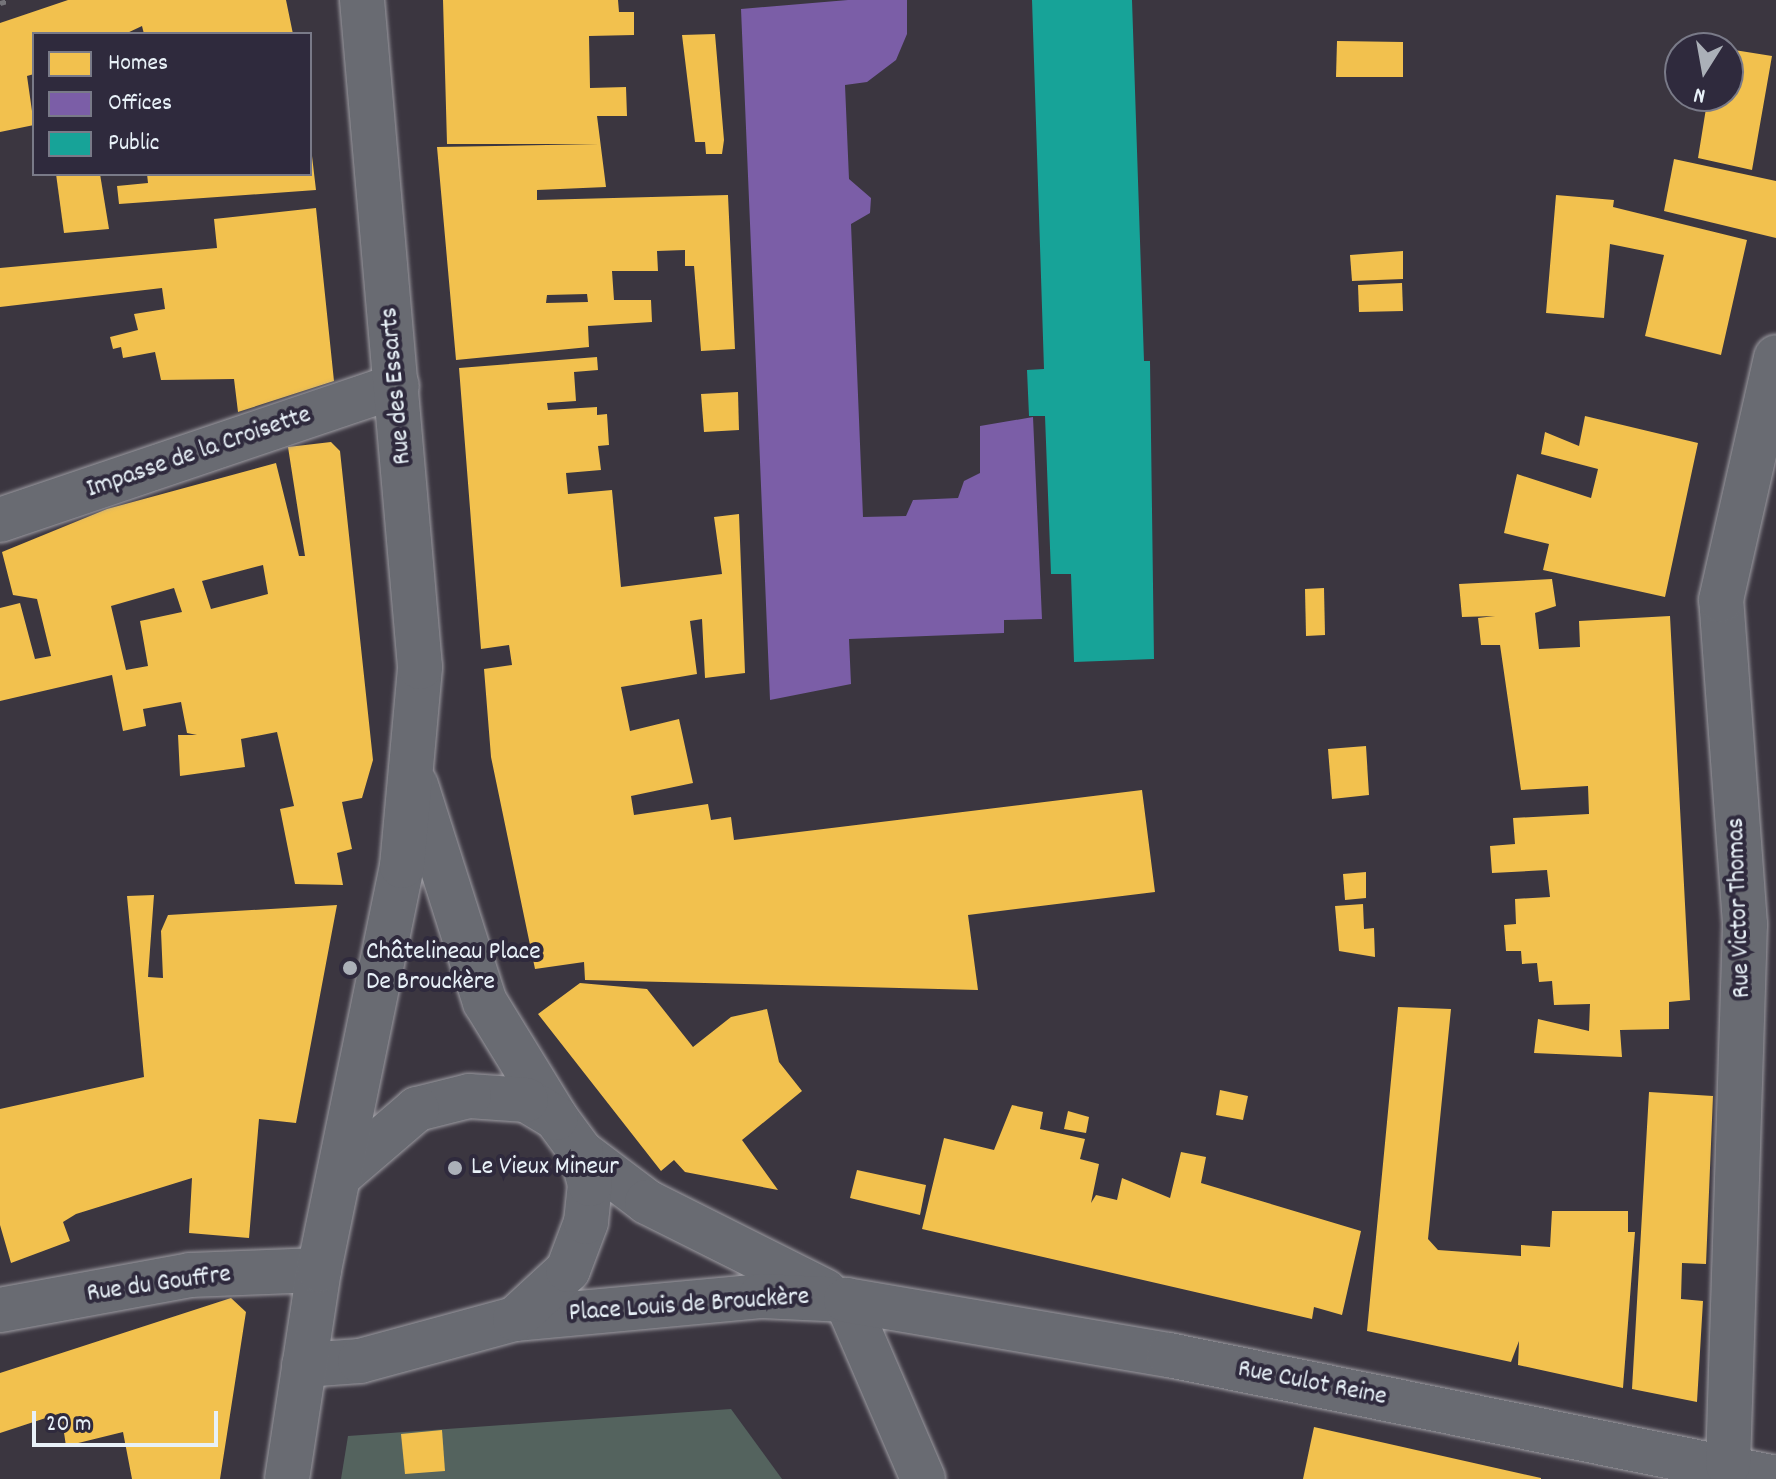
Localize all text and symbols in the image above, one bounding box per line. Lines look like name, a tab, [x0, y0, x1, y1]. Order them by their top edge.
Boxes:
legend	[32, 32, 312, 176]
north arrow	[1664, 32, 1744, 112]
text: Homes	[108, 47, 168, 81]
text: N	[1691, 78, 1708, 110]
text: Offices	[108, 87, 172, 121]
text: Public	[108, 127, 159, 161]
street label: Rue des Essarts	[375, 306, 419, 466]
street label: Impasse de la Croisette	[83, 400, 315, 506]
street label: Rue Victor Thomas	[1721, 817, 1759, 999]
place label: Châtelineau Place De Brouckère	[366, 937, 541, 998]
marker: Châtelineau Place De Brouckère	[341, 959, 359, 977]
place label: Le Vieux Mineur	[471, 1152, 619, 1184]
marker: Le Vieux Mineur	[446, 1159, 464, 1177]
street label: Rue du Gouffre	[85, 1259, 233, 1311]
street label: Place Louis de Brouckère	[568, 1282, 810, 1330]
street label: Rue Culot Reine	[1235, 1354, 1389, 1414]
scale bar	[36, 1395, 222, 1445]
text: 20 m	[46, 1408, 92, 1442]

